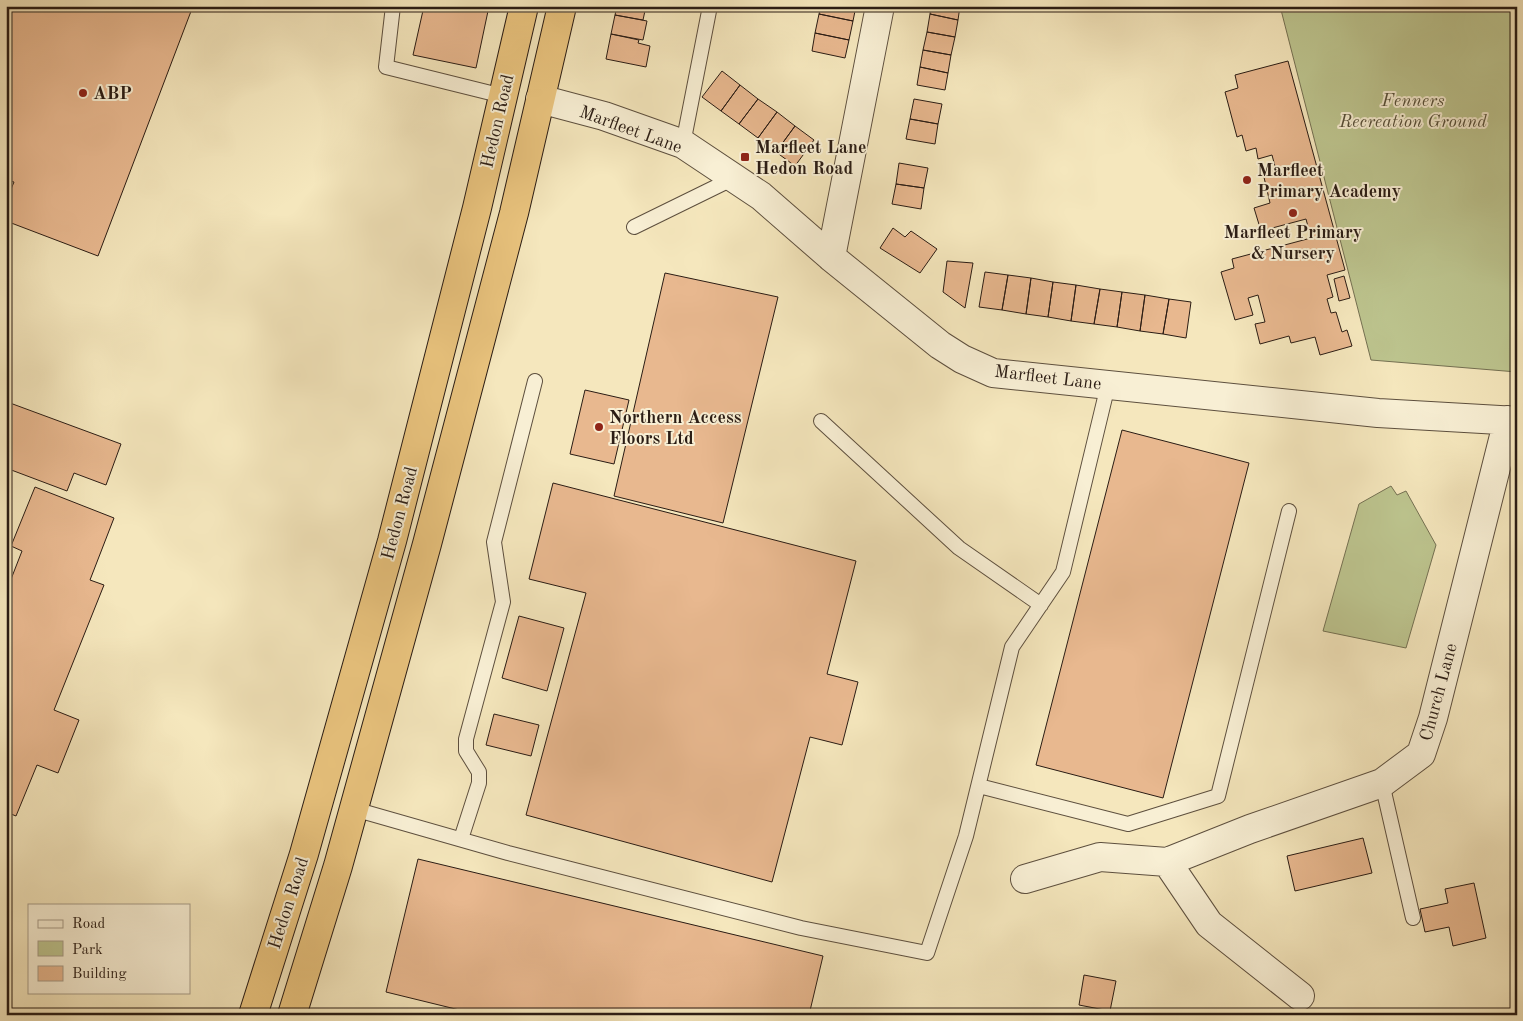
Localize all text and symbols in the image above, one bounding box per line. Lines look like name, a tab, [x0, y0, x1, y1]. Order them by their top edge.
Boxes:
street label: Hedon Road	[478, 73, 518, 170]
place label: ABP	[93, 85, 132, 103]
marker: ABP	[77, 87, 89, 99]
park label: Fenners Recreation Ground	[1338, 92, 1487, 131]
street label: Marfleet Lane	[577, 103, 684, 157]
place label: Marfleet Lane Hedon Road	[755, 139, 866, 178]
marker: Marfleet Lane Hedon Road	[739, 151, 751, 163]
place label: Marfleet Primary Academy	[1257, 162, 1401, 201]
marker: Marfleet Primary Academy	[1241, 174, 1253, 186]
marker: Marfleet Primary & Nursery	[1287, 207, 1299, 219]
place label: Marfleet Primary & Nursery	[1224, 224, 1362, 263]
street label: Marfleet Lane	[993, 362, 1102, 393]
place label: Northern Access Floors Ltd	[609, 409, 742, 448]
marker: Northern Access Floors Ltd	[593, 421, 605, 433]
street label: Hedon Road	[379, 465, 421, 562]
street label: Church Lane	[1417, 641, 1461, 743]
street label: Hedon Road	[266, 855, 312, 952]
legend	[28, 904, 190, 994]
text: Road	[72, 917, 106, 932]
text: Park	[72, 943, 103, 958]
text: Building	[72, 967, 127, 982]

